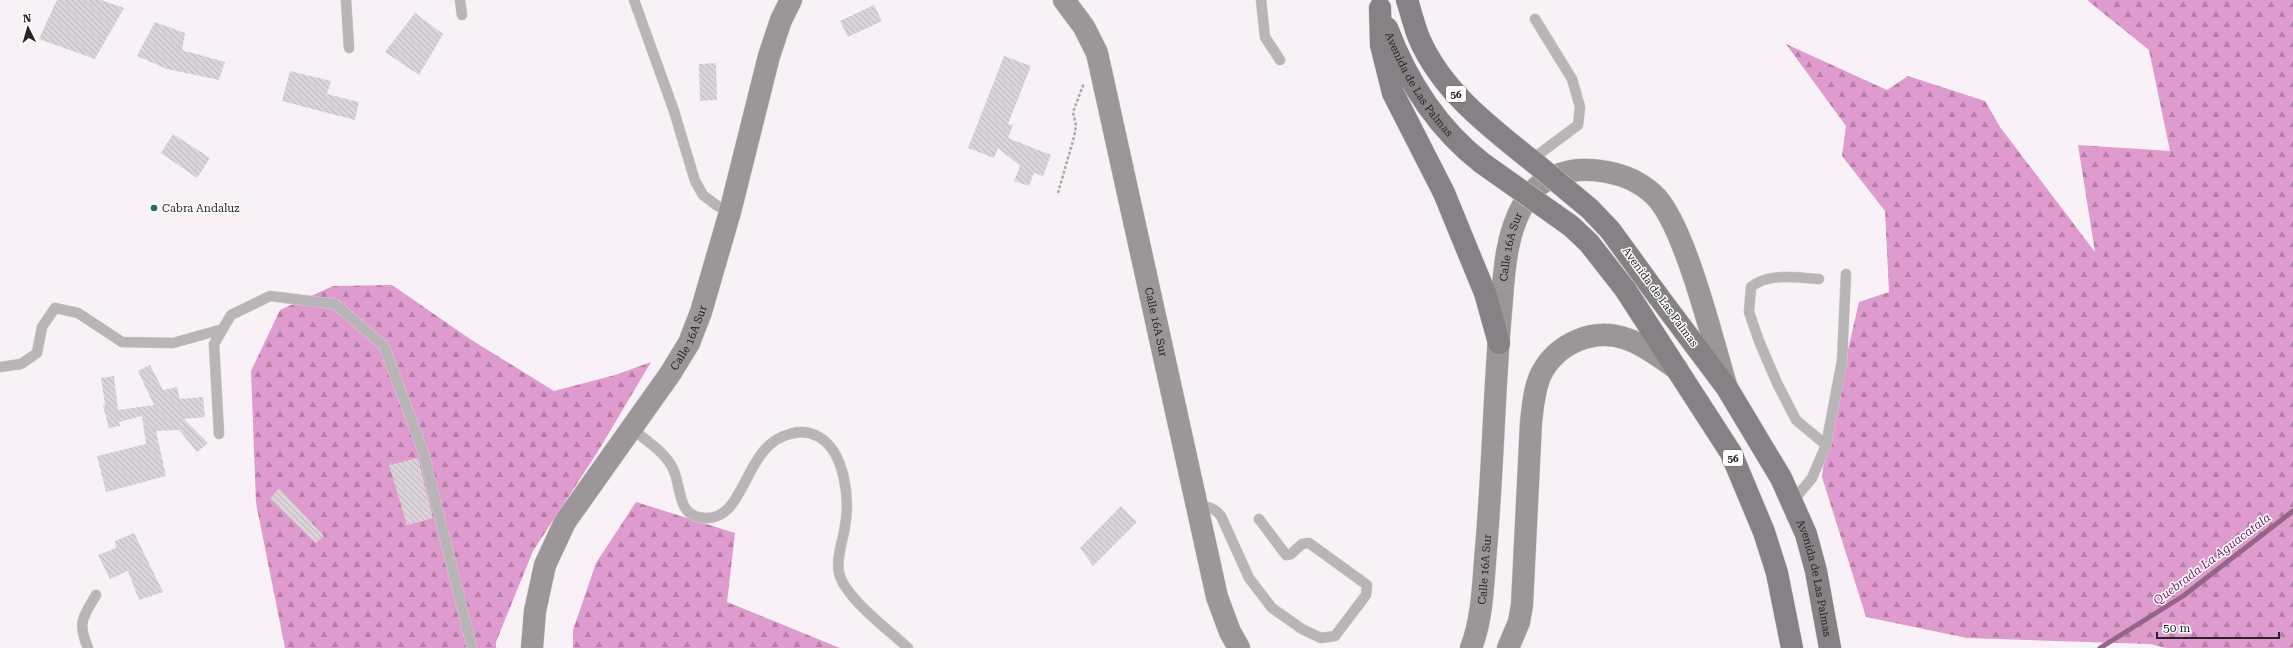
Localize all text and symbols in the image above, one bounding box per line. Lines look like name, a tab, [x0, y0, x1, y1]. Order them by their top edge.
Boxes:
north arrow	[8, 8, 48, 48]
text: N	[22, 12, 32, 25]
street label: Avenida de Las Palmas	[1383, 30, 1456, 139]
road number: 56	[1446, 86, 1466, 102]
place label: Cabra Andaluz	[162, 202, 239, 215]
marker: Cabra Andaluz	[149, 203, 159, 213]
street label: Calle 16A Sur	[1497, 210, 1525, 282]
street label: Avenida de Las Palmas	[1619, 245, 1701, 349]
street label: Calle 16A Sur	[1142, 286, 1170, 358]
street label: Calle 16A Sur	[667, 303, 709, 373]
road number: 56	[1723, 450, 1743, 466]
water label: Quebrada La Aguacatala	[2151, 510, 2273, 608]
street label: Avenida de Las Palmas	[1794, 517, 1834, 638]
street label: Calle 16A Sur	[1475, 533, 1494, 605]
scale bar	[2157, 614, 2279, 640]
text: 50 m	[2163, 621, 2190, 635]

